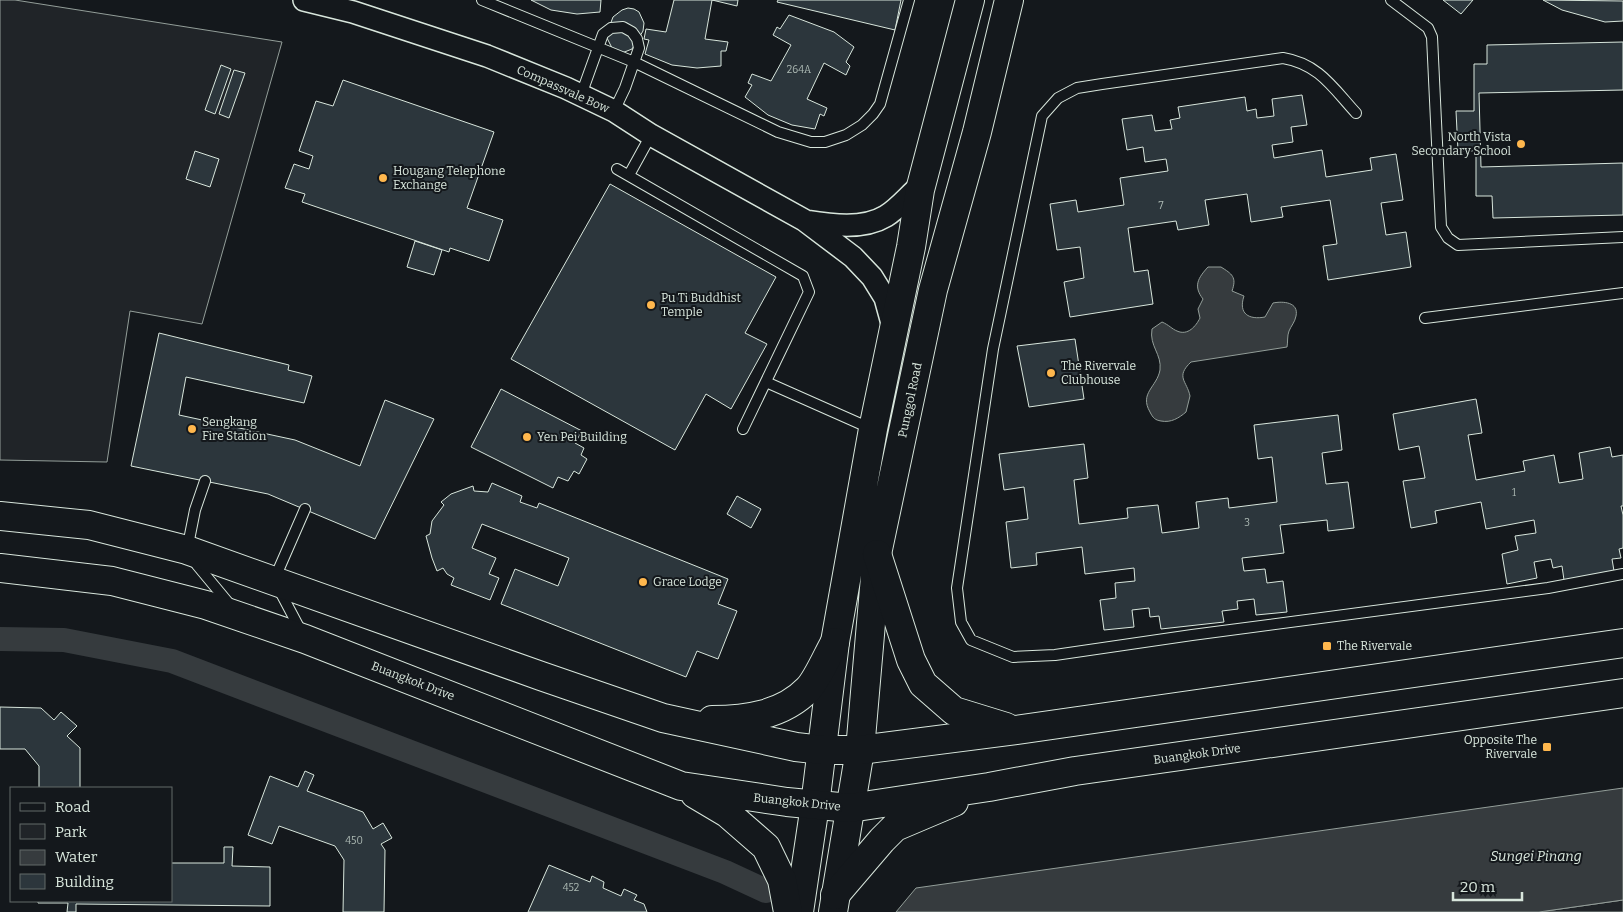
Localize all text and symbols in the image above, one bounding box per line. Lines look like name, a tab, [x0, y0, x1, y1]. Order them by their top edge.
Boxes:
street label: Compassvale Bow	[515, 62, 612, 116]
house number: 264A	[787, 64, 812, 76]
place label: North Vista Secondary School	[1412, 130, 1512, 158]
marker: North Vista Secondary School	[1515, 138, 1527, 150]
place label: Hougang Telephone Exchange	[393, 164, 505, 192]
marker: Hougang Telephone Exchange	[377, 172, 389, 184]
house number: 7	[1158, 200, 1164, 212]
place label: Pu Ti Buddhist Temple	[661, 291, 742, 319]
marker: Pu Ti Buddhist Temple	[645, 299, 657, 311]
place label: The Rivervale Clubhouse	[1061, 359, 1136, 387]
street label: Punggol Road	[895, 361, 925, 439]
marker: The Rivervale Clubhouse	[1045, 367, 1057, 379]
place label: Sengkang Fire Station	[202, 415, 267, 443]
marker: Sengkang Fire Station	[186, 423, 198, 435]
place label: Yen Pei Building	[537, 430, 627, 444]
marker: Yen Pei Building	[521, 431, 533, 443]
house number: 1	[1512, 487, 1516, 499]
house number: 3	[1244, 517, 1250, 529]
place label: Grace Lodge	[653, 575, 722, 589]
marker: Grace Lodge	[637, 576, 649, 588]
place label: The Rivervale	[1337, 639, 1412, 653]
marker: The Rivervale	[1321, 640, 1333, 652]
street label: Buangkok Drive	[370, 659, 456, 703]
place label: Opposite The Rivervale	[1464, 733, 1537, 761]
street label: Buangkok Drive	[1153, 741, 1241, 767]
marker: Opposite The Rivervale	[1541, 741, 1553, 753]
legend	[10, 787, 172, 902]
street label: Buangkok Drive	[753, 790, 841, 814]
text: Road	[55, 798, 90, 816]
text: Park	[55, 823, 87, 841]
house number: 450	[345, 835, 363, 847]
text: Water	[55, 848, 98, 866]
water label: Sungei Pinang	[1490, 848, 1582, 865]
scale bar	[1453, 870, 1522, 902]
text: Building	[55, 873, 114, 891]
text: 20 m	[1460, 878, 1496, 896]
house number: 452	[563, 882, 579, 894]

